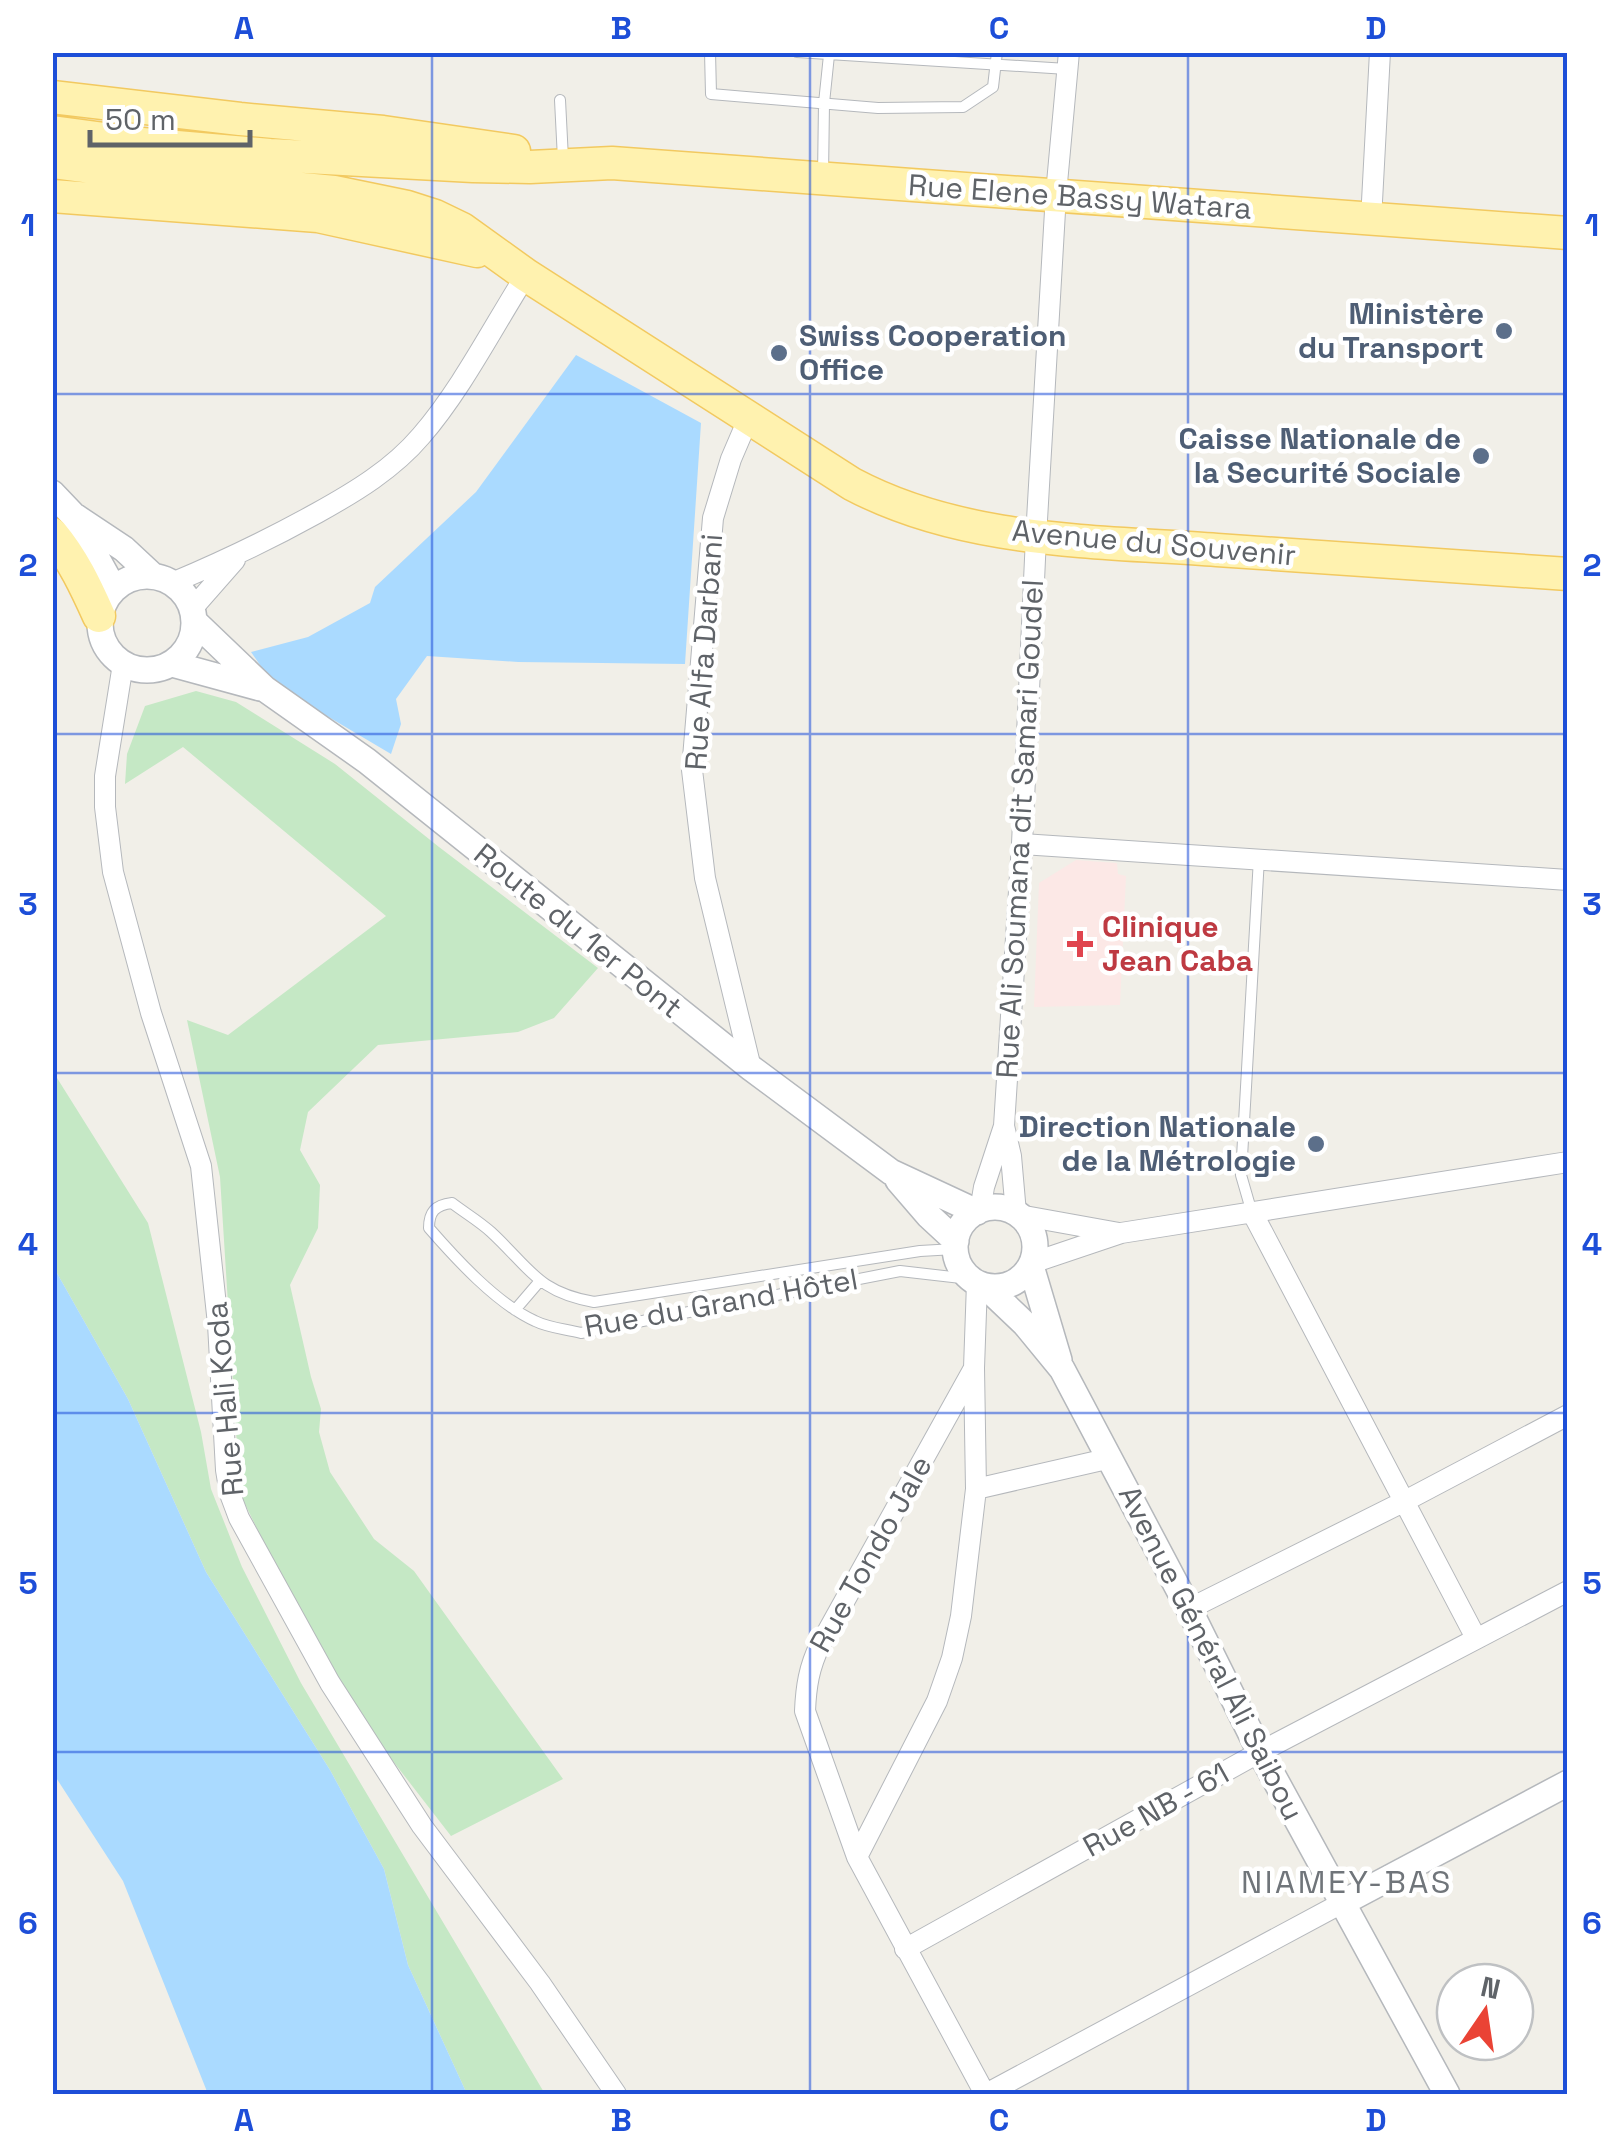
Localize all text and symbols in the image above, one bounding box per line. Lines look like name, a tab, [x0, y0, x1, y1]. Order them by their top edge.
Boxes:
text: A	[234, 8, 254, 48]
text: B	[610, 8, 632, 48]
text: C	[989, 8, 1009, 48]
text: D	[1365, 8, 1387, 48]
scale bar	[90, 85, 250, 147]
text: 50 m	[105, 100, 176, 139]
street label: Rue Elene Bassy Watara	[907, 165, 1253, 228]
text: 1	[21, 205, 35, 245]
text: 1	[1585, 205, 1599, 245]
place label: Ministère du Transport	[1298, 294, 1484, 367]
place label: Swiss Cooperation Office	[799, 316, 1067, 389]
marker: Ministère du Transport	[1493, 320, 1515, 342]
marker: Swiss Cooperation Office	[768, 342, 790, 364]
place label: Caisse Nationale de la Securité Sociale	[1178, 419, 1461, 492]
marker: Caisse Nationale de la Securité Sociale	[1470, 445, 1492, 467]
street label: Avenue du Souvenir	[1011, 511, 1298, 574]
street label: Rue Alfa Darbani	[676, 532, 731, 772]
text: 2	[18, 545, 38, 585]
text: 2	[1582, 545, 1602, 585]
street label: Rue Ali Soumana dit Samari Goudel	[987, 578, 1052, 1079]
street label: Route du 1er Pont	[466, 835, 690, 1027]
text: 3	[18, 884, 38, 924]
text: 3	[1582, 884, 1602, 924]
place label: Clinique Jean Caba	[1102, 907, 1253, 980]
marker: Clinique Jean Caba	[1067, 931, 1093, 957]
place label: Direction Nationale de la Métrologie	[1019, 1107, 1296, 1180]
marker: Direction Nationale de la Métrologie	[1305, 1133, 1327, 1155]
text: 4	[18, 1224, 38, 1264]
text: 4	[1582, 1224, 1602, 1264]
street label: Rue du Grand Hôtel	[581, 1259, 861, 1346]
street label: Rue Hali Koda	[197, 1300, 252, 1498]
street label: Rue Tondo Jale	[801, 1449, 941, 1659]
street label: Avenue Général Ali Saibou	[1110, 1479, 1313, 1827]
text: 5	[18, 1563, 38, 1603]
text: 5	[1582, 1563, 1602, 1603]
street label: Rue NB - 61	[1076, 1754, 1235, 1866]
district label: NIAMEY-BAS	[1241, 1862, 1453, 1902]
text: 6	[18, 1903, 38, 1943]
text: 6	[1582, 1903, 1602, 1943]
north arrow	[1435, 1962, 1535, 2062]
text: N	[1477, 1968, 1504, 2007]
text: A	[234, 2100, 254, 2140]
text: B	[610, 2100, 632, 2140]
text: C	[989, 2100, 1009, 2140]
text: D	[1365, 2100, 1387, 2140]

